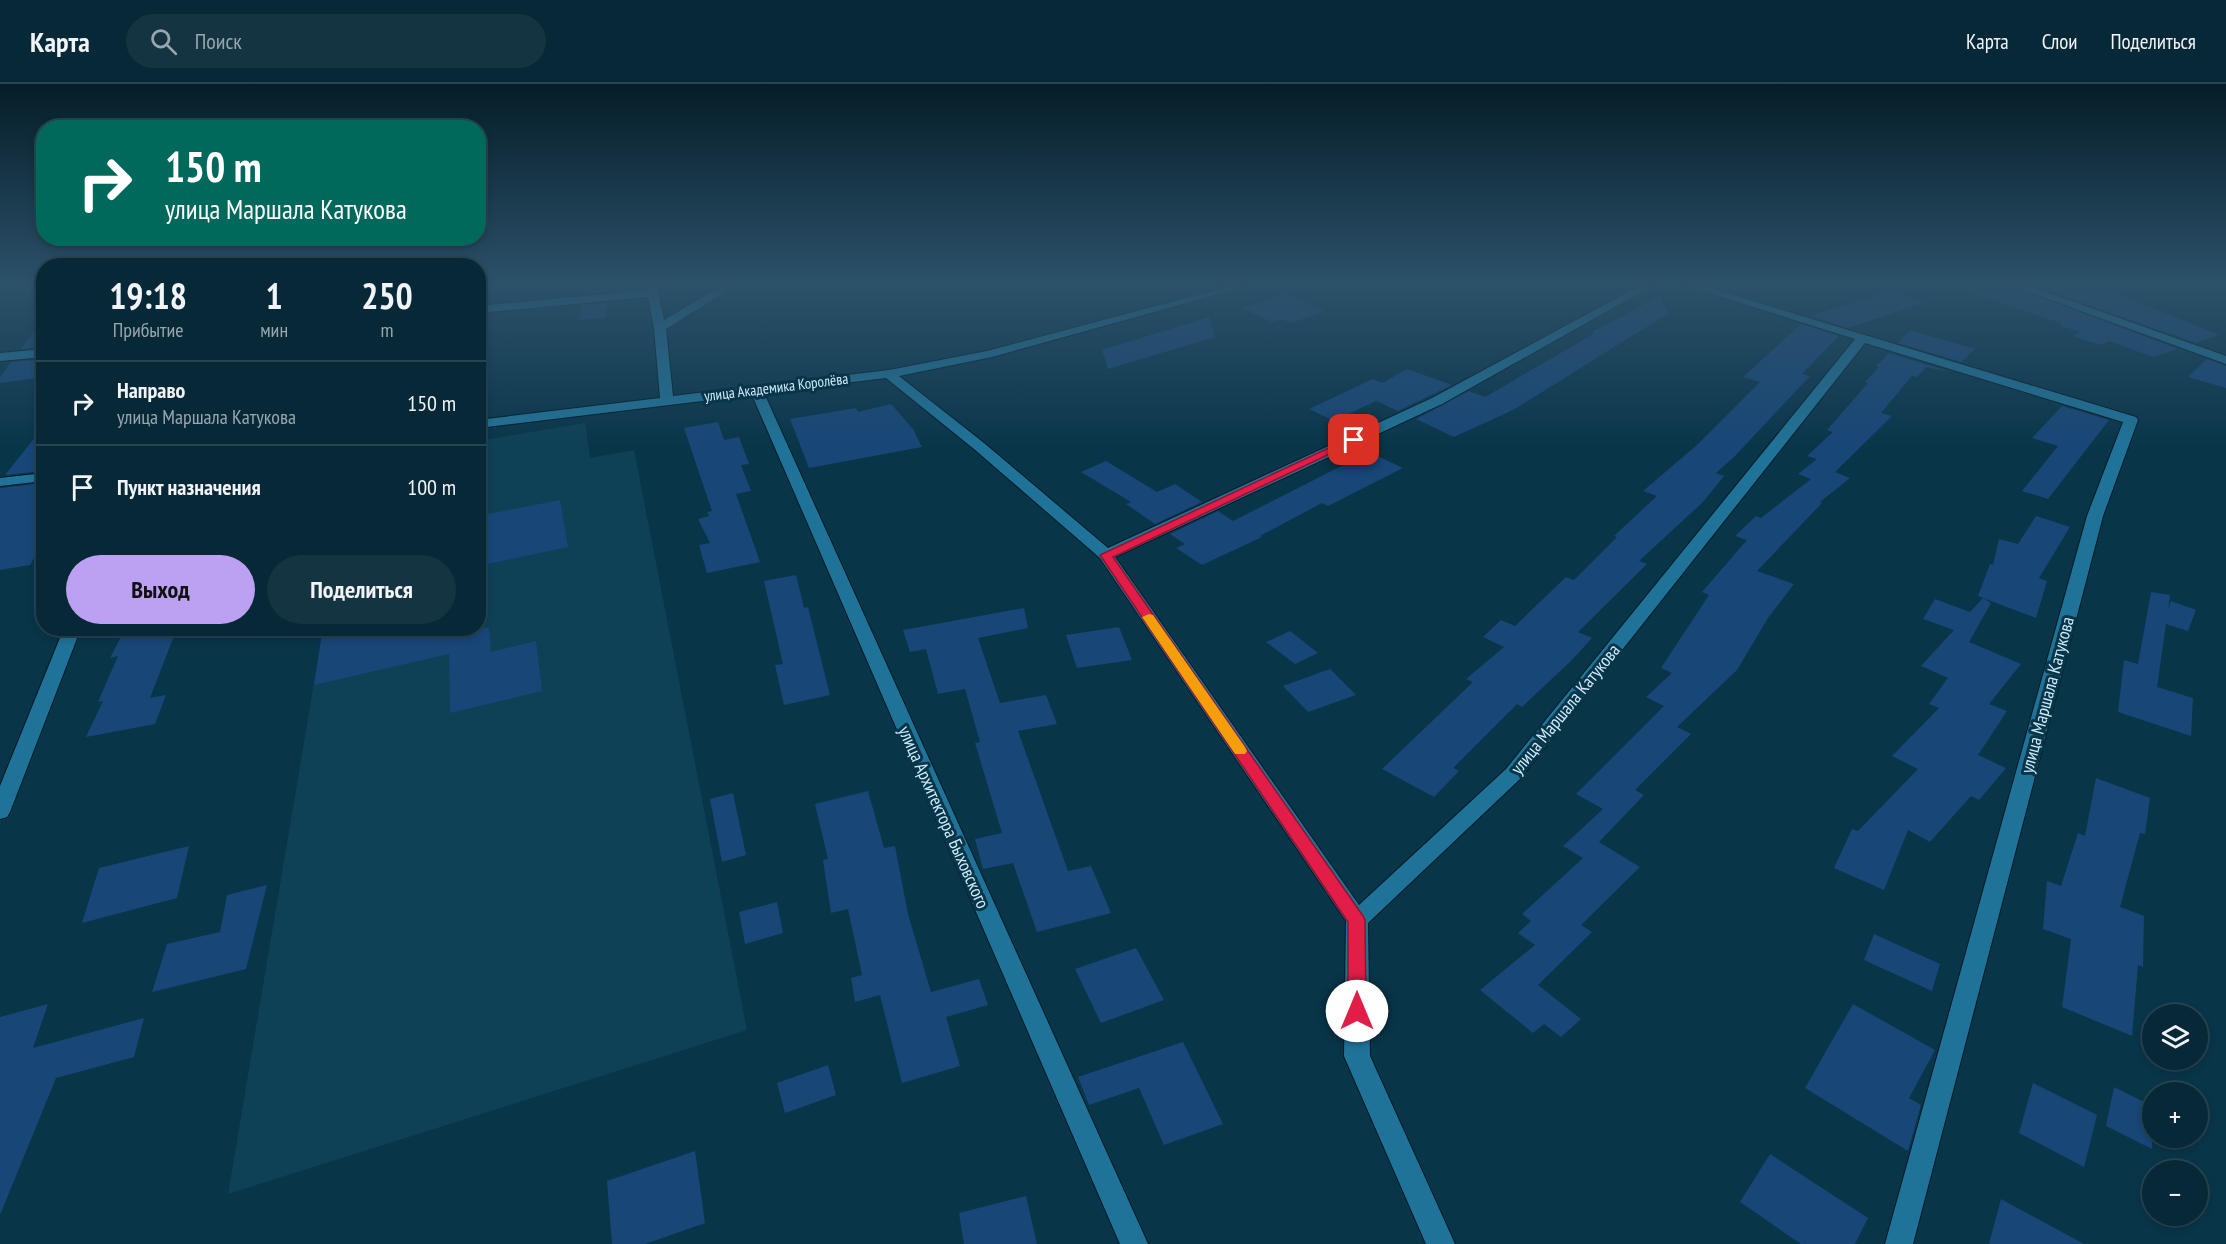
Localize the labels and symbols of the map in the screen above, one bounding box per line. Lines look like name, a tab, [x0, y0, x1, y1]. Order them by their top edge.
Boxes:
street label: улица Академика Королёва	[703, 369, 849, 405]
pin	[1328, 414, 1379, 465]
street label: улица Маршала Катукова	[2015, 614, 2079, 776]
street label: улица Маршала Катукова	[1505, 639, 1625, 779]
street label: улица Архитектора Быховского	[893, 722, 995, 912]
position arrow	[1325, 979, 1389, 1043]

